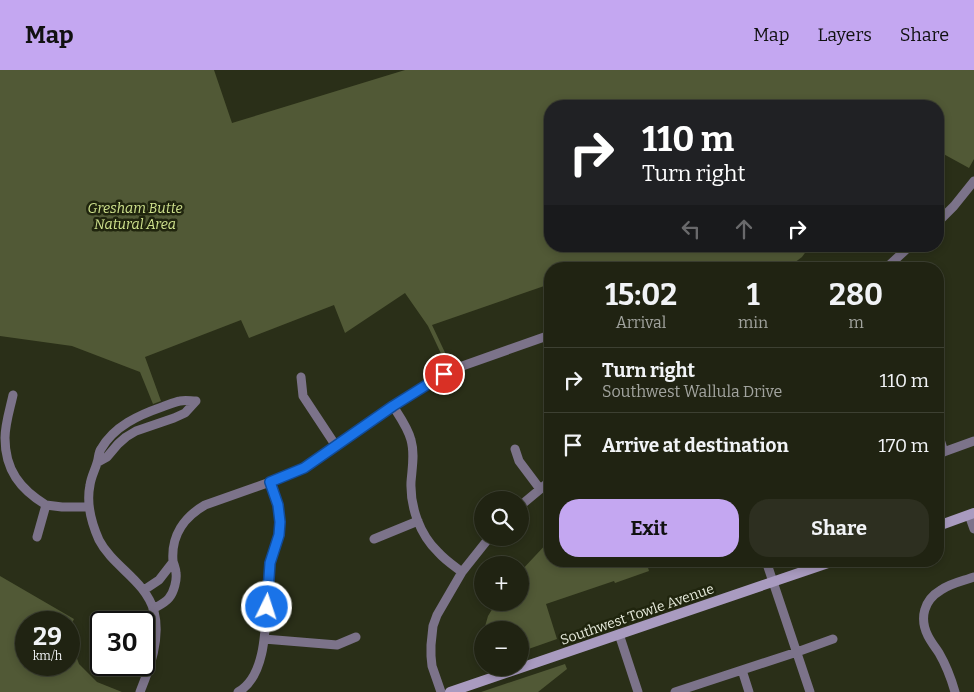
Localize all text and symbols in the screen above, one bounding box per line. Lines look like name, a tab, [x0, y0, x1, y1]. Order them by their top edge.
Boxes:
text: Map	[25, 21, 74, 49]
text: Map	[753, 24, 789, 46]
text: Layers	[817, 24, 872, 46]
text: Share	[900, 24, 949, 46]
text: 110 m	[642, 118, 734, 160]
icon: right	[559, 120, 624, 185]
text: Turn right	[642, 160, 745, 187]
park label: Gresham Butte Natural Area	[88, 200, 182, 233]
icon: left	[677, 215, 705, 243]
icon: ahead	[730, 215, 758, 243]
icon: right	[783, 215, 811, 243]
text: 15:02	[605, 277, 677, 313]
text: 1	[747, 277, 760, 313]
text: 280	[829, 277, 883, 313]
text: Arrival	[616, 313, 666, 332]
text: min	[738, 313, 768, 332]
text: m	[848, 313, 864, 332]
pin	[423, 353, 465, 395]
text: Turn right	[602, 359, 695, 382]
icon: arrive	[430, 360, 458, 388]
icon: right	[559, 366, 587, 394]
text: 110 m	[879, 369, 929, 392]
text: Southwest Wallula Drive	[602, 382, 782, 401]
icon: arrive	[559, 431, 587, 459]
text: Arrive at destination	[602, 434, 789, 457]
text: 170 m	[878, 434, 929, 457]
map controls	[474, 491, 529, 676]
button: search	[474, 491, 529, 546]
button: Exit	[559, 499, 739, 557]
button: Share	[749, 499, 929, 557]
button: +	[474, 556, 529, 611]
position arrow	[240, 580, 292, 632]
street label: Southwest Towle Avenue	[558, 580, 716, 649]
speed limit sign: 30	[90, 611, 155, 676]
button: −	[474, 621, 529, 676]
text: 29	[33, 622, 62, 652]
text: km/h	[33, 649, 62, 663]

